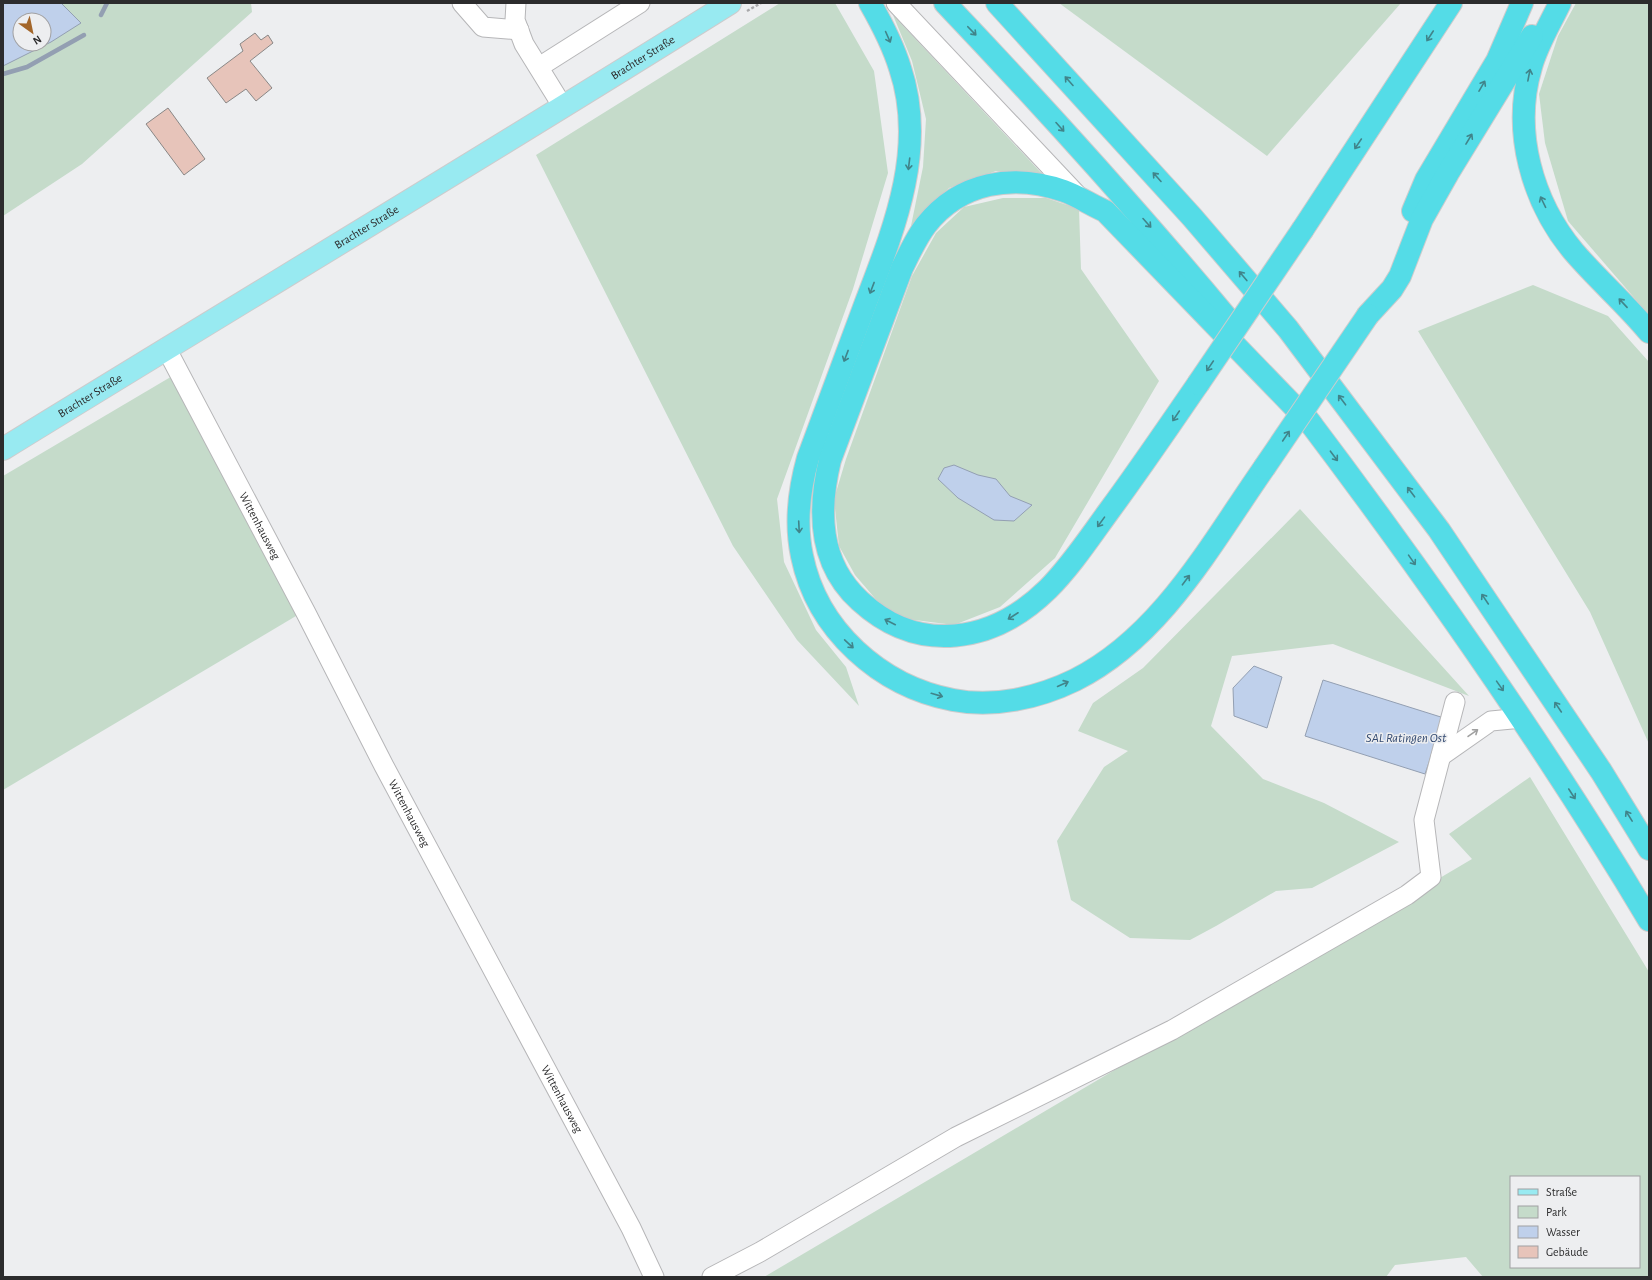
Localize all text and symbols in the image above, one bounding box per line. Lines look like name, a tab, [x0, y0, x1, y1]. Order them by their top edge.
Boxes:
north arrow	[12, 12, 52, 52]
one-way arrow	[967, 26, 977, 36]
one-way arrow	[1426, 30, 1434, 41]
one-way arrow	[885, 31, 892, 43]
text: N	[31, 33, 43, 47]
street label: Brachter Straße	[609, 33, 677, 82]
one-way arrow	[1526, 69, 1534, 82]
one-way arrow	[1065, 77, 1074, 87]
one-way arrow	[1479, 80, 1487, 92]
one-way arrow	[1055, 122, 1065, 132]
one-way arrow	[1465, 133, 1473, 145]
one-way arrow	[1354, 138, 1362, 150]
one-way arrow	[905, 157, 912, 170]
one-way arrow	[1152, 172, 1161, 183]
one-way arrow	[1539, 196, 1546, 208]
street label: Brachter Straße	[332, 203, 401, 251]
one-way arrow	[1142, 218, 1151, 228]
one-way arrow	[1239, 271, 1248, 282]
one-way arrow	[867, 282, 875, 294]
one-way arrow	[1618, 298, 1627, 308]
one-way arrow	[842, 350, 850, 362]
one-way arrow	[1206, 360, 1214, 371]
street label: Brachter Straße	[56, 372, 124, 420]
one-way arrow	[1337, 394, 1346, 405]
one-way arrow	[1172, 410, 1180, 421]
one-way arrow	[1282, 430, 1290, 441]
one-way arrow	[1330, 450, 1339, 461]
one-way arrow	[1407, 487, 1415, 498]
street label: Wittenhausweg	[237, 490, 283, 562]
one-way arrow	[1097, 516, 1105, 527]
one-way arrow	[795, 520, 802, 533]
one-way arrow	[1408, 554, 1416, 565]
one-way arrow	[1181, 575, 1190, 586]
one-way arrow	[1481, 594, 1489, 605]
one-way arrow	[1007, 613, 1019, 621]
one-way arrow	[884, 618, 896, 625]
one-way arrow	[844, 639, 854, 649]
one-way arrow	[1057, 680, 1069, 688]
one-way arrow	[1496, 680, 1504, 691]
one-way arrow	[930, 692, 943, 700]
one-way arrow	[1554, 702, 1562, 713]
one-way arrow	[1468, 729, 1479, 737]
water label: SAL Ratingen Ost	[1366, 732, 1447, 745]
street label: Wittenhausweg	[386, 778, 432, 849]
one-way arrow	[1568, 788, 1576, 799]
one-way arrow	[1624, 810, 1632, 822]
street label: Wittenhausweg	[539, 1063, 585, 1135]
legend	[1510, 1176, 1640, 1268]
text: Straße	[1546, 1186, 1577, 1198]
text: Park	[1546, 1206, 1567, 1218]
text: Wasser	[1546, 1226, 1580, 1238]
text: Gebäude	[1546, 1246, 1588, 1258]

